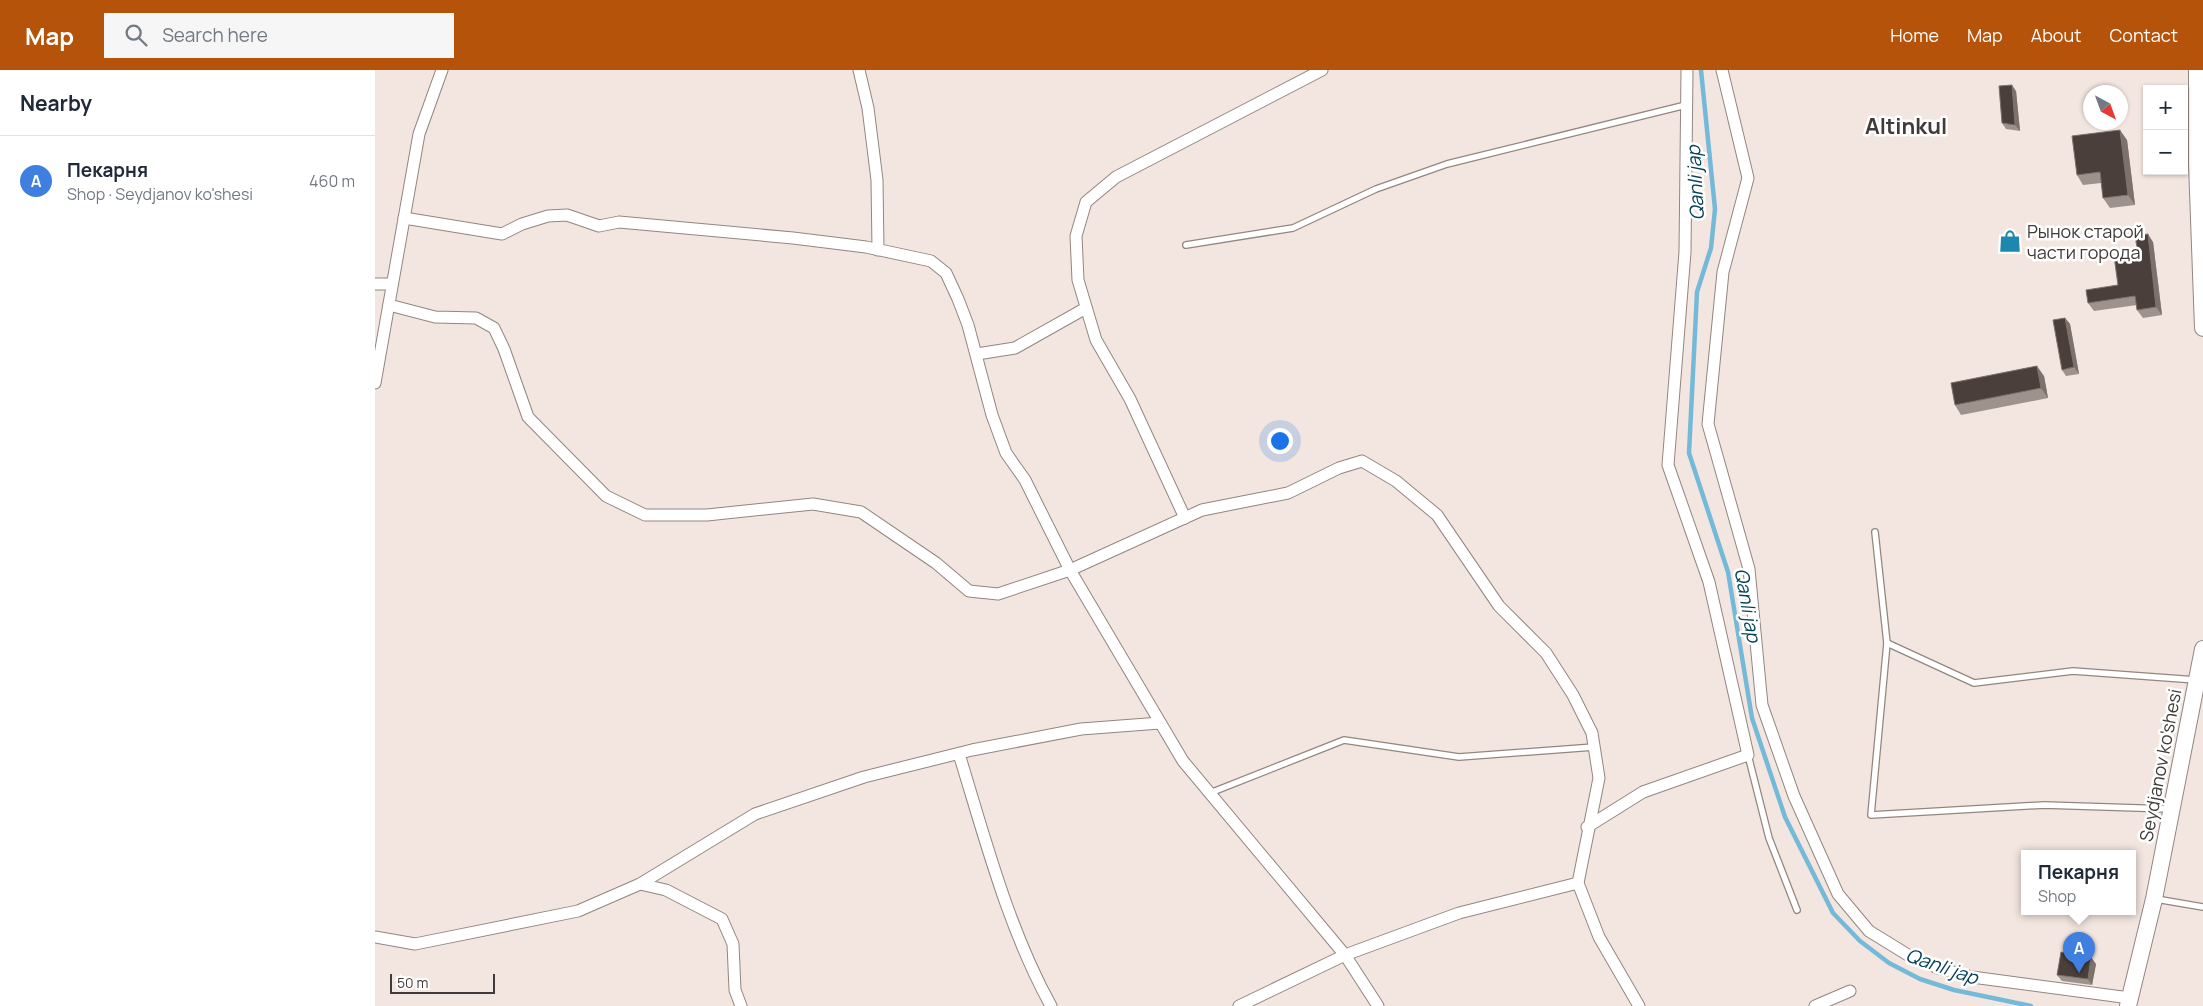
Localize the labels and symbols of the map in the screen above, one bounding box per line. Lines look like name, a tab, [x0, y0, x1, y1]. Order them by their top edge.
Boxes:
north arrow	[2083, 85, 2128, 130]
district label: Altinkul	[1865, 111, 1947, 141]
water label: Qanli jap	[1680, 143, 1710, 221]
place label: Рынок старой части города	[2027, 219, 2144, 264]
shop icon: Рынок старой части города	[1997, 228, 2023, 254]
your location	[1267, 428, 1293, 454]
water label: Qanli jap	[1729, 566, 1768, 646]
street label: Seydjanov ko'shesi	[2133, 687, 2187, 843]
pin: A	[2063, 932, 2095, 973]
water label: Qanli jap	[1902, 942, 1983, 991]
scale bar	[390, 971, 495, 994]

